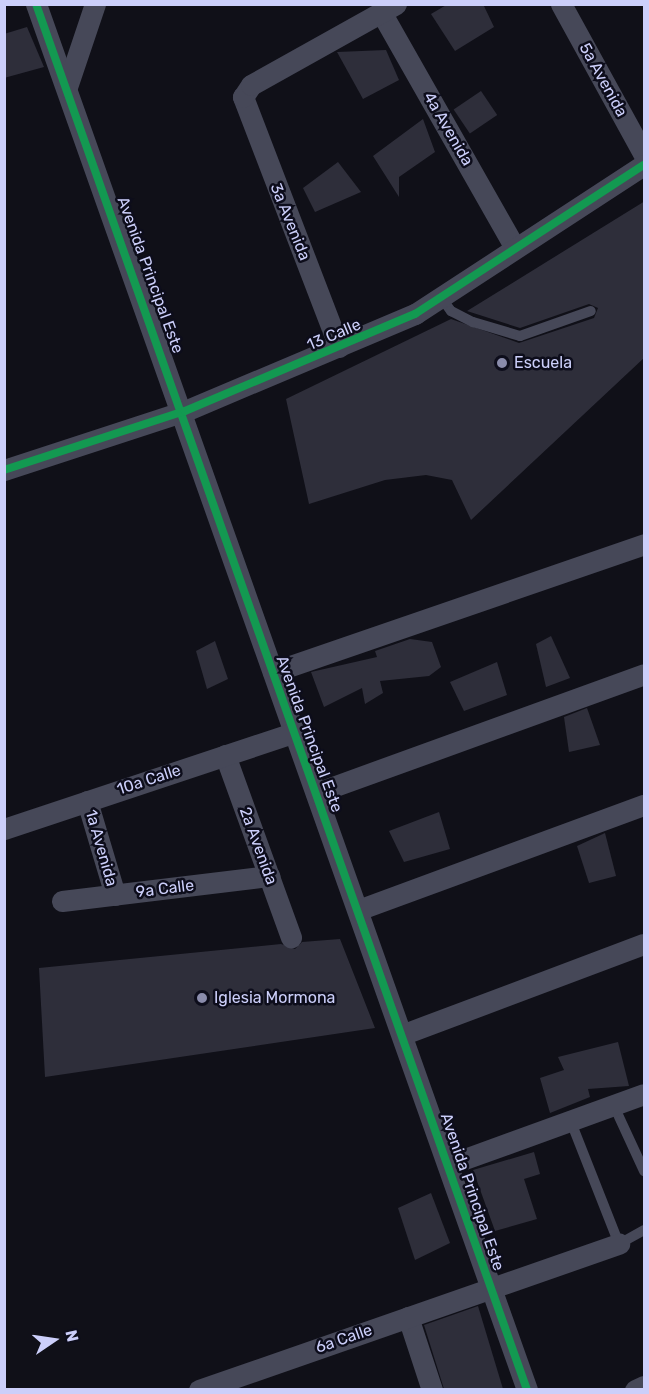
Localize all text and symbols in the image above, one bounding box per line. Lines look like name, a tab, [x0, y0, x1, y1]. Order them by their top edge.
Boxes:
street label: 5a Avenida	[575, 40, 631, 120]
street label: 4a Avenida	[419, 89, 477, 169]
street label: 3a Avenida	[266, 180, 314, 264]
street label: Avenida Principal Este	[113, 194, 187, 356]
street label: 13 Calle	[304, 315, 364, 355]
place label: Escuela	[514, 353, 572, 373]
marker: Escuela	[495, 356, 509, 370]
street label: Avenida Principal Este	[272, 653, 346, 815]
street label: 10a Calle	[115, 761, 183, 799]
street label: 2a Avenida	[235, 804, 281, 888]
street label: 1a Avenida	[81, 807, 121, 889]
street label: 9a Calle	[135, 876, 195, 902]
place label: Iglesia Mormona	[214, 988, 335, 1008]
marker: Iglesia Mormona	[195, 991, 209, 1005]
street label: Avenida Principal Este	[436, 1111, 508, 1273]
north arrow	[24, 1310, 84, 1370]
street label: 6a Calle	[313, 1320, 375, 1358]
text: N	[61, 1328, 83, 1344]

